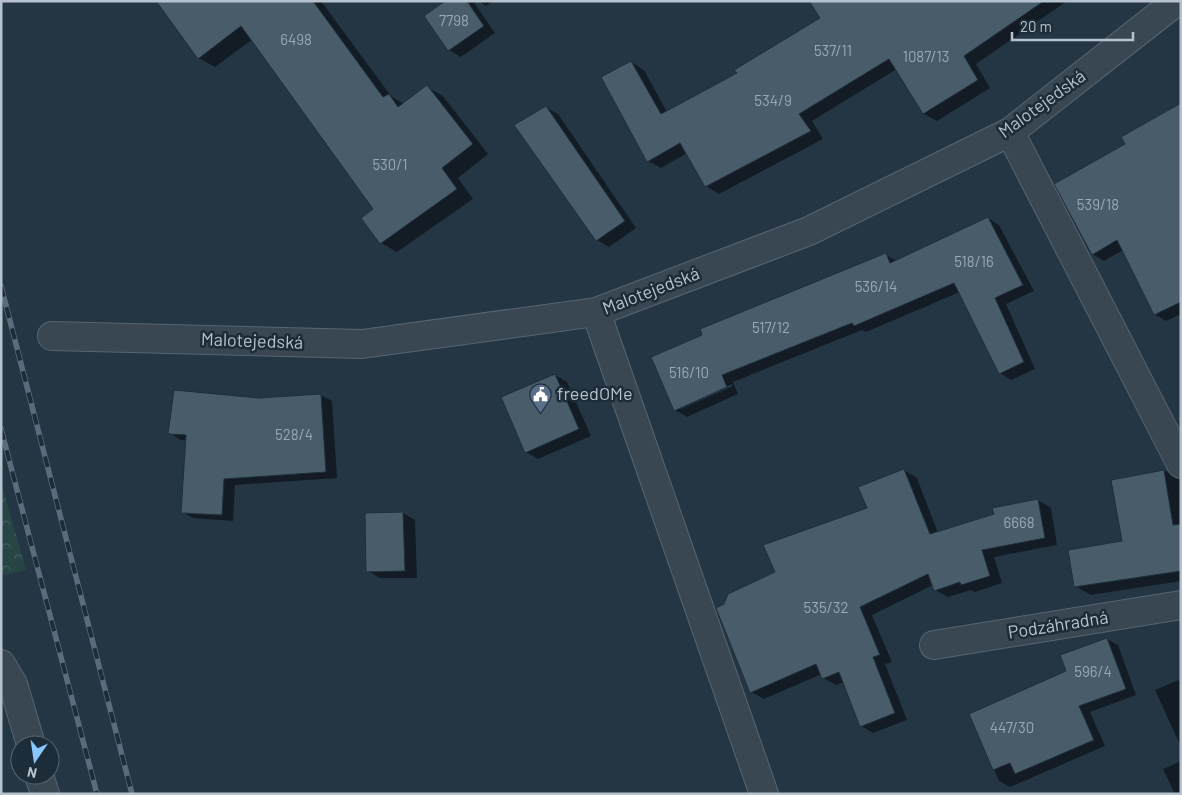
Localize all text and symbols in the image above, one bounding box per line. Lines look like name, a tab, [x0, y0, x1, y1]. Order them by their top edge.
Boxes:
scale bar	[1012, 10, 1133, 42]
house number: 7798	[439, 11, 469, 29]
text: 20 m	[1020, 17, 1052, 35]
house number: 6498	[280, 30, 312, 48]
house number: 537/11	[814, 41, 852, 59]
house number: 1087/13	[903, 47, 949, 65]
street label: Malotejedská	[994, 64, 1089, 142]
house number: 534/9	[754, 91, 792, 109]
house number: 530/1	[372, 155, 408, 173]
house number: 539/18	[1077, 195, 1119, 213]
house number: 518/16	[954, 252, 994, 270]
street label: Malotejedská	[599, 261, 702, 319]
house number: 536/14	[855, 277, 897, 295]
house number: 517/12	[752, 318, 790, 336]
street label: Malotejedská	[201, 327, 304, 353]
house number: 516/10	[669, 363, 709, 381]
public building icon: freedOMe	[529, 382, 553, 413]
place label: freedOMe	[557, 382, 633, 404]
house number: 528/4	[275, 425, 313, 443]
house number: 6668	[1004, 513, 1035, 531]
house number: 535/32	[804, 598, 848, 616]
street label: Podzáhradná	[1006, 605, 1110, 643]
house number: 596/4	[1074, 662, 1112, 680]
house number: 447/30	[990, 718, 1034, 736]
north arrow	[10, 735, 60, 785]
text: N	[26, 764, 38, 782]

